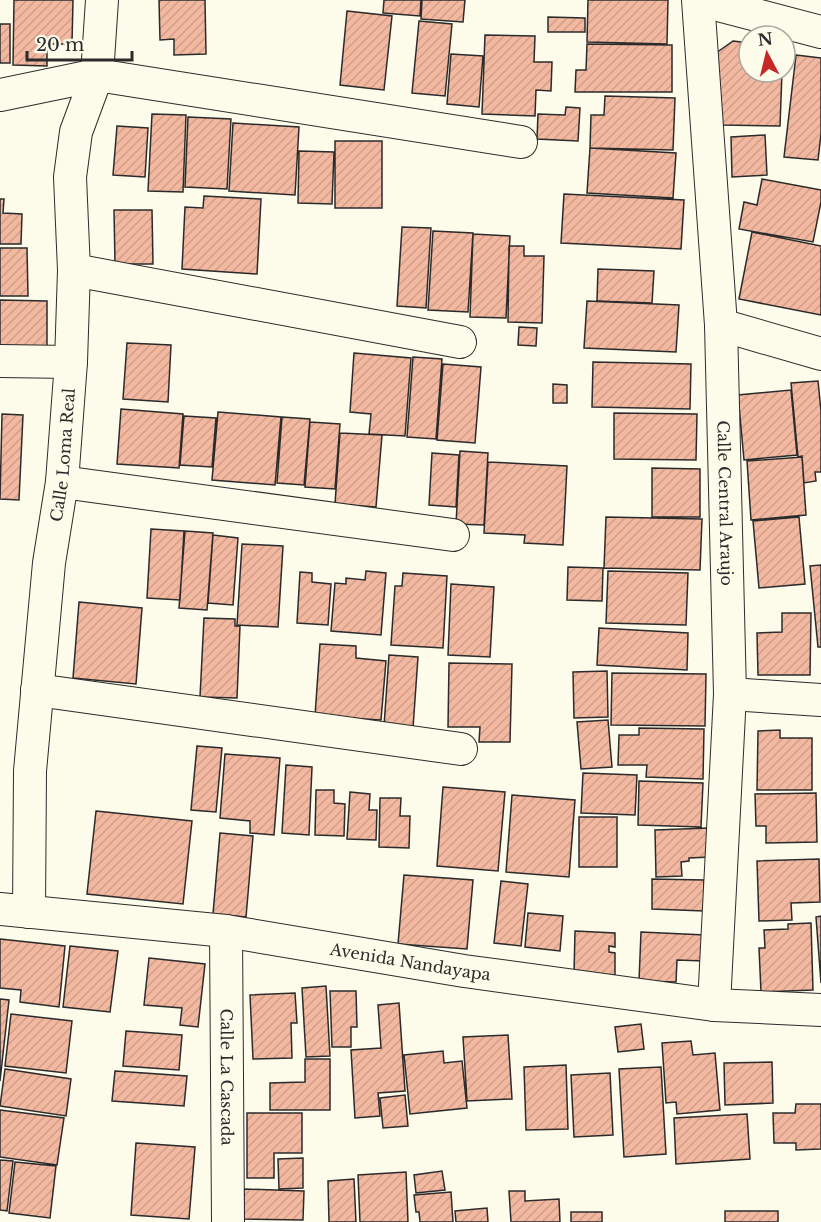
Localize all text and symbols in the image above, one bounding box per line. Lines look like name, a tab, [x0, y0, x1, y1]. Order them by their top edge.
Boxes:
scale bar	[27, 24, 132, 62]
north arrow	[737, 24, 797, 84]
text: N	[756, 28, 774, 50]
text: 20 m	[36, 34, 84, 56]
street label: Calle Loma Real	[46, 387, 79, 523]
street label: Calle Central Araujo	[713, 420, 737, 586]
street label: Avenida Nandayapa	[328, 938, 492, 985]
street label: Calle La Cascada	[217, 1008, 237, 1146]

